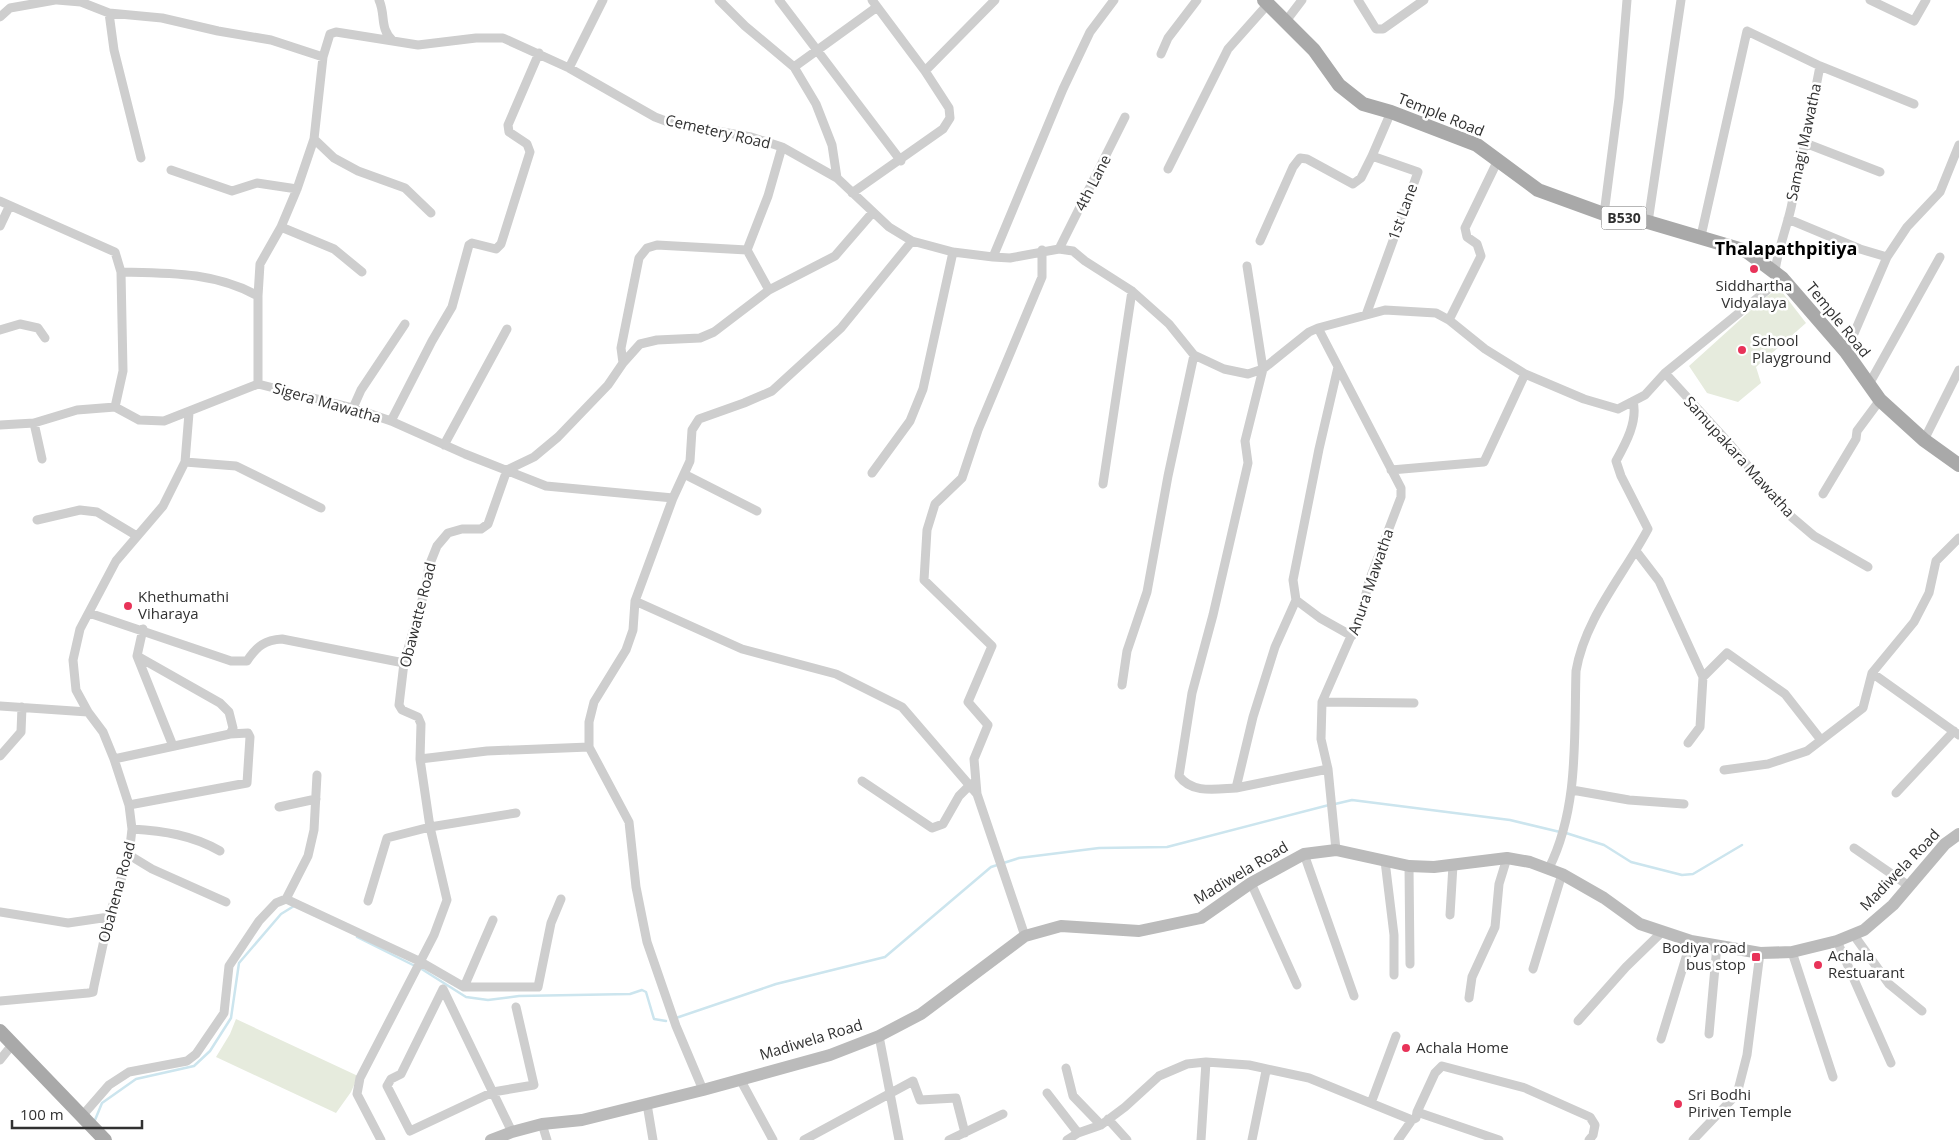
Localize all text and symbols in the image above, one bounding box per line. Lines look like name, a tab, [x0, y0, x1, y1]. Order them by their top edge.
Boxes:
street label: Samagi Mawatha	[1781, 81, 1825, 202]
street label: Temple Road	[1395, 88, 1488, 141]
street label: Cemetery Road	[664, 109, 773, 153]
street label: 4th Lane	[1069, 151, 1115, 214]
street label: 1st Lane	[1383, 181, 1422, 243]
road number: B530	[1602, 207, 1646, 230]
district label: Thalapathpitiya	[1715, 236, 1857, 260]
marker: Siddhartha Vidyalaya	[1748, 263, 1760, 275]
place label: Siddhartha Vidyalaya	[1716, 275, 1792, 312]
street label: Temple Road	[1802, 277, 1875, 361]
place label: School Playground	[1752, 330, 1832, 367]
marker: School Playground	[1736, 344, 1748, 356]
street label: Sigera Mawatha	[271, 377, 384, 427]
street label: Samupakara Mawatha	[1680, 392, 1800, 521]
street label: Anura Mawatha	[1343, 526, 1398, 637]
street label: Obawatte Road	[394, 560, 440, 670]
place label: Khethumathi Viharaya	[138, 586, 229, 623]
marker: Khethumathi Viharaya	[122, 600, 134, 612]
street label: Madiwela Road	[1855, 824, 1944, 915]
street label: Madiwela Road	[1190, 836, 1291, 908]
street label: Obahena Road	[93, 839, 139, 945]
place label: Bodiya road bus stop	[1662, 937, 1746, 974]
place label: Achala Restuarant	[1828, 945, 1905, 982]
marker: Bodiya road bus stop	[1750, 951, 1762, 963]
marker: Achala Restuarant	[1812, 959, 1824, 971]
street label: Madiwela Road	[757, 1014, 865, 1064]
place label: Achala Home	[1416, 1037, 1509, 1057]
marker: Achala Home	[1400, 1042, 1412, 1054]
place label: Sri Bodhi Piriven Temple	[1688, 1084, 1792, 1121]
scale bar	[12, 1098, 142, 1130]
marker: Sri Bodhi Piriven Temple	[1672, 1098, 1684, 1110]
text: 100 m	[20, 1104, 64, 1124]

